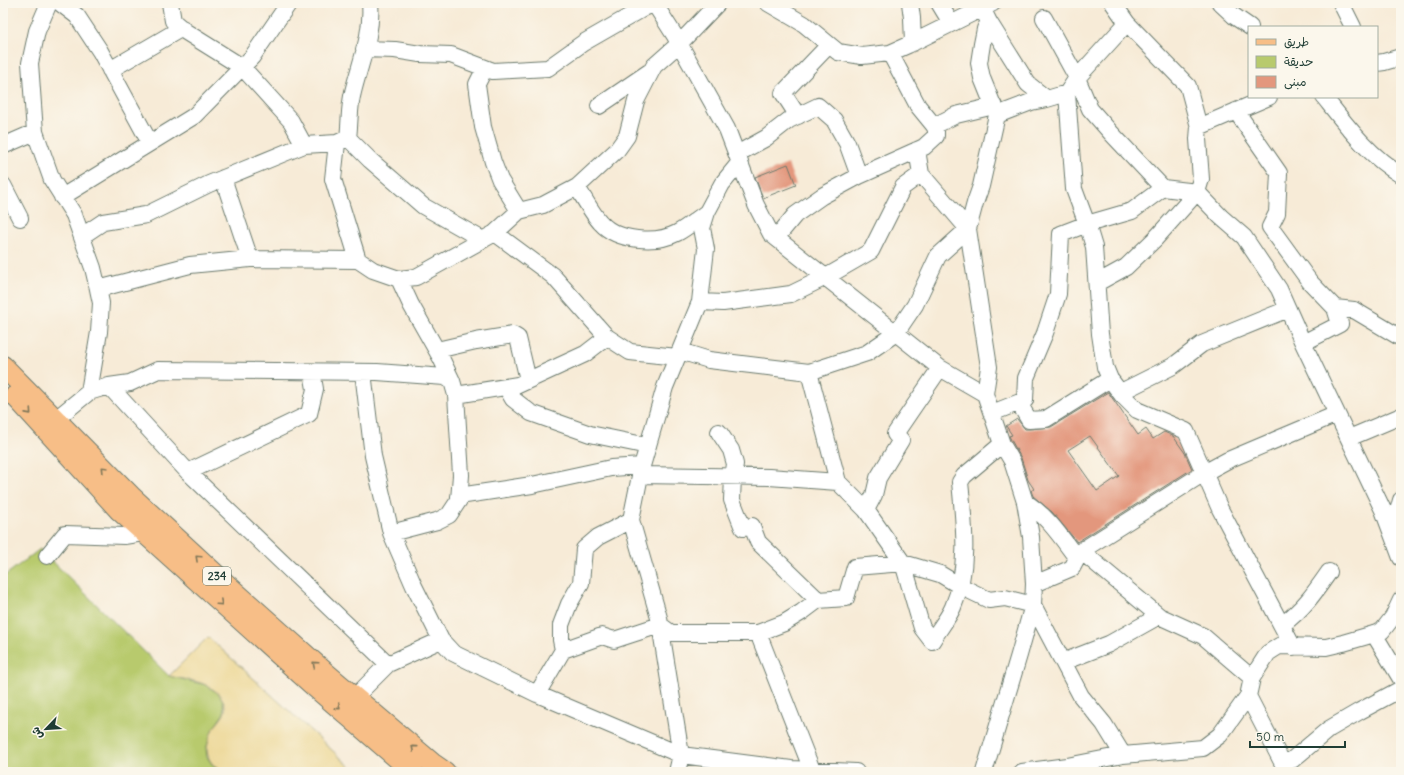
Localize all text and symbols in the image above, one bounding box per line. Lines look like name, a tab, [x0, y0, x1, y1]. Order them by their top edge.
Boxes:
legend	[1248, 26, 1378, 98]
text: طريق	[1284, 34, 1309, 49]
text: حديقة	[1284, 54, 1313, 69]
text: مبنى	[1284, 74, 1307, 90]
one-way arrow	[25, 407, 32, 415]
one-way arrow	[101, 466, 109, 474]
one-way arrow	[195, 556, 203, 563]
road number: 234	[203, 567, 231, 585]
one-way arrow	[215, 598, 223, 605]
one-way arrow	[313, 661, 320, 668]
one-way arrow	[334, 703, 341, 710]
north arrow	[26, 709, 66, 749]
scale bar	[1250, 723, 1345, 749]
text: ش	[28, 725, 46, 742]
text: 50 m	[1256, 729, 1285, 744]
one-way arrow	[412, 746, 419, 753]

